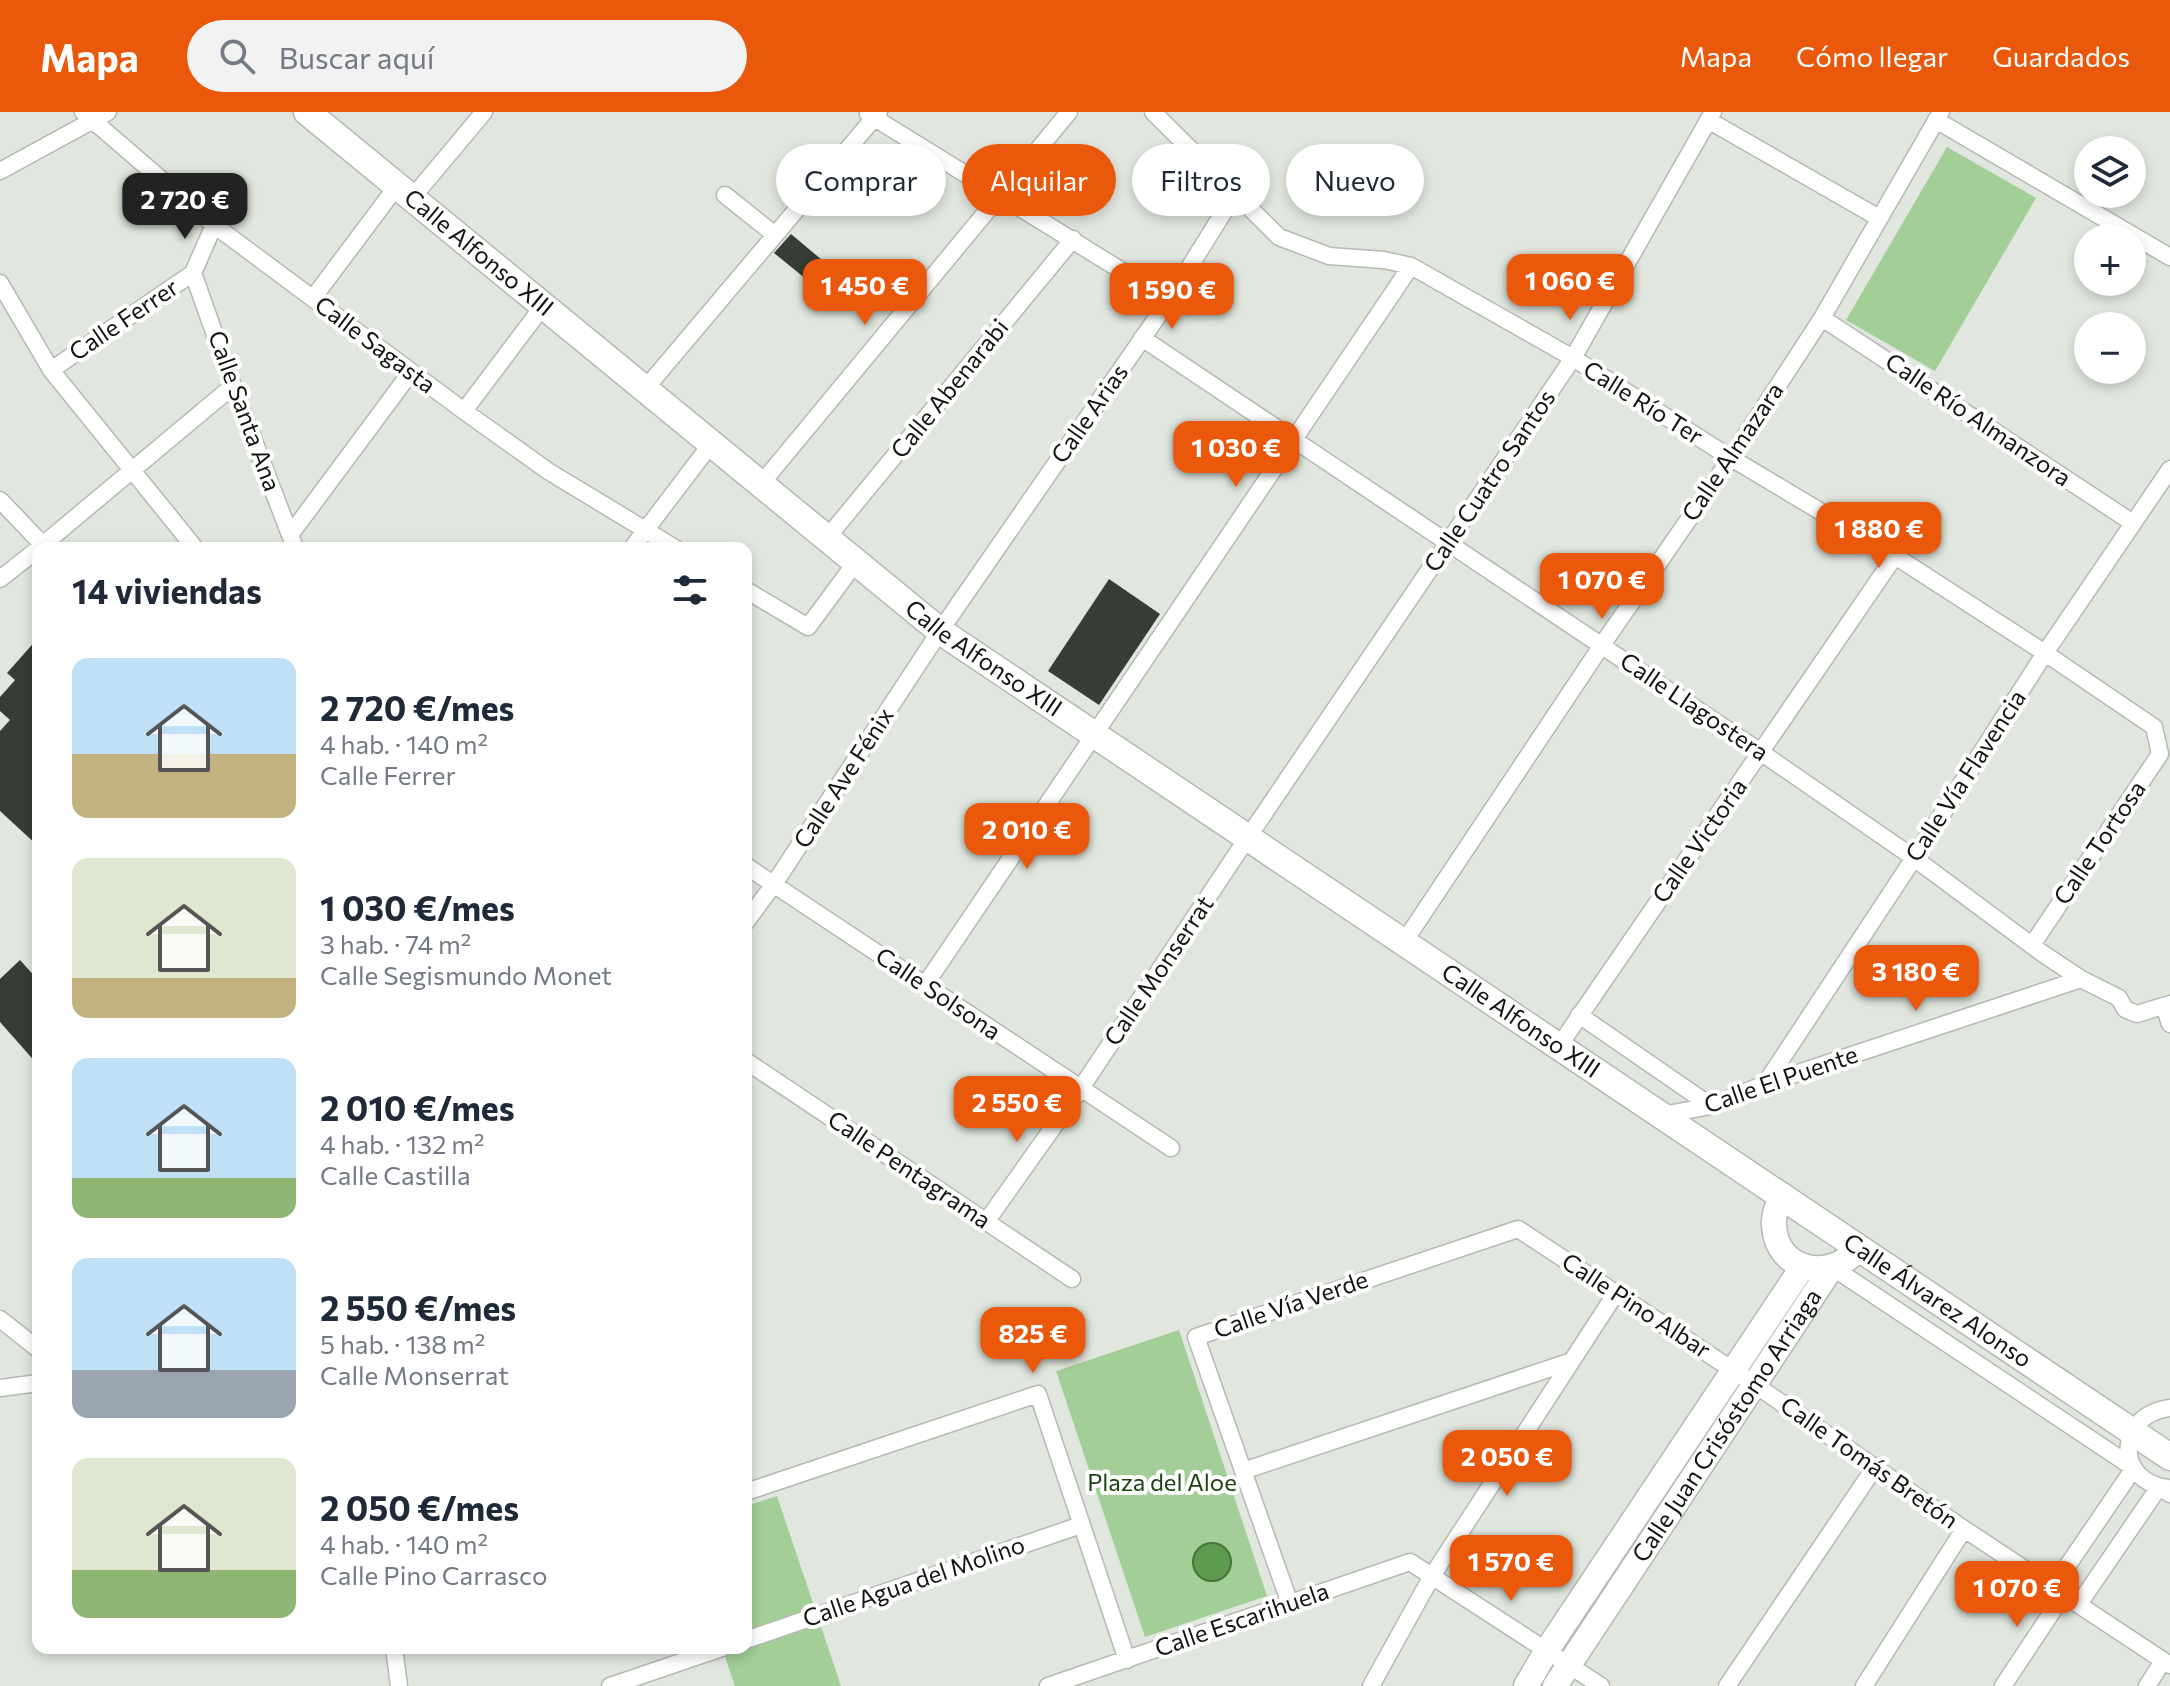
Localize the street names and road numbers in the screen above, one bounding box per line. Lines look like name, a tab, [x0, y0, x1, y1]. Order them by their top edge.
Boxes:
street label: Calle Alfonso XIII	[399, 182, 560, 321]
street label: Calle Ferrer	[63, 271, 184, 366]
street label: Calle Sagasta	[310, 289, 442, 399]
street label: Calle Abenarabi	[884, 313, 1014, 463]
street label: Calle Santa Ana	[203, 326, 288, 495]
street label: Calle Río Almanzora	[1881, 346, 2077, 492]
street label: Calle Río Ter	[1579, 354, 1709, 450]
street label: Calle Arias	[1044, 358, 1133, 468]
street label: Calle Almazara	[1675, 376, 1789, 526]
street label: Calle Cuatro Santos	[1417, 383, 1561, 577]
street label: Calle Alfonso XIII	[900, 593, 1068, 722]
street label: Calle Llagostera	[1615, 645, 1775, 766]
street label: Calle Vía Flavencia	[1898, 684, 2031, 867]
street label: Calle Ave Fénix	[787, 701, 899, 853]
street label: Calle Victoria	[1645, 772, 1752, 908]
street label: Calle Tortosa	[2047, 775, 2151, 910]
street label: Calle Monserrat	[1097, 890, 1219, 1051]
street label: Calle Solsona	[871, 940, 1007, 1045]
street label: Calle Alfonso XIII	[1437, 956, 1606, 1083]
street label: Calle El Puente	[1700, 1039, 1861, 1118]
street label: Calle Pentagrama	[823, 1104, 997, 1234]
street label: Calle Álvarez Alonso	[1839, 1226, 2038, 1373]
street label: Calle Pino Albar	[1557, 1246, 1717, 1364]
street label: Calle Vía Verde	[1210, 1264, 1371, 1344]
street label: Calle Juan Crisóstomo Arriaga	[1625, 1283, 1827, 1567]
street label: Calle Tomás Bretón	[1775, 1390, 1964, 1534]
street label: Calle Agua del Molino	[799, 1529, 1028, 1632]
street label: Calle Escarihuela	[1151, 1575, 1332, 1662]

